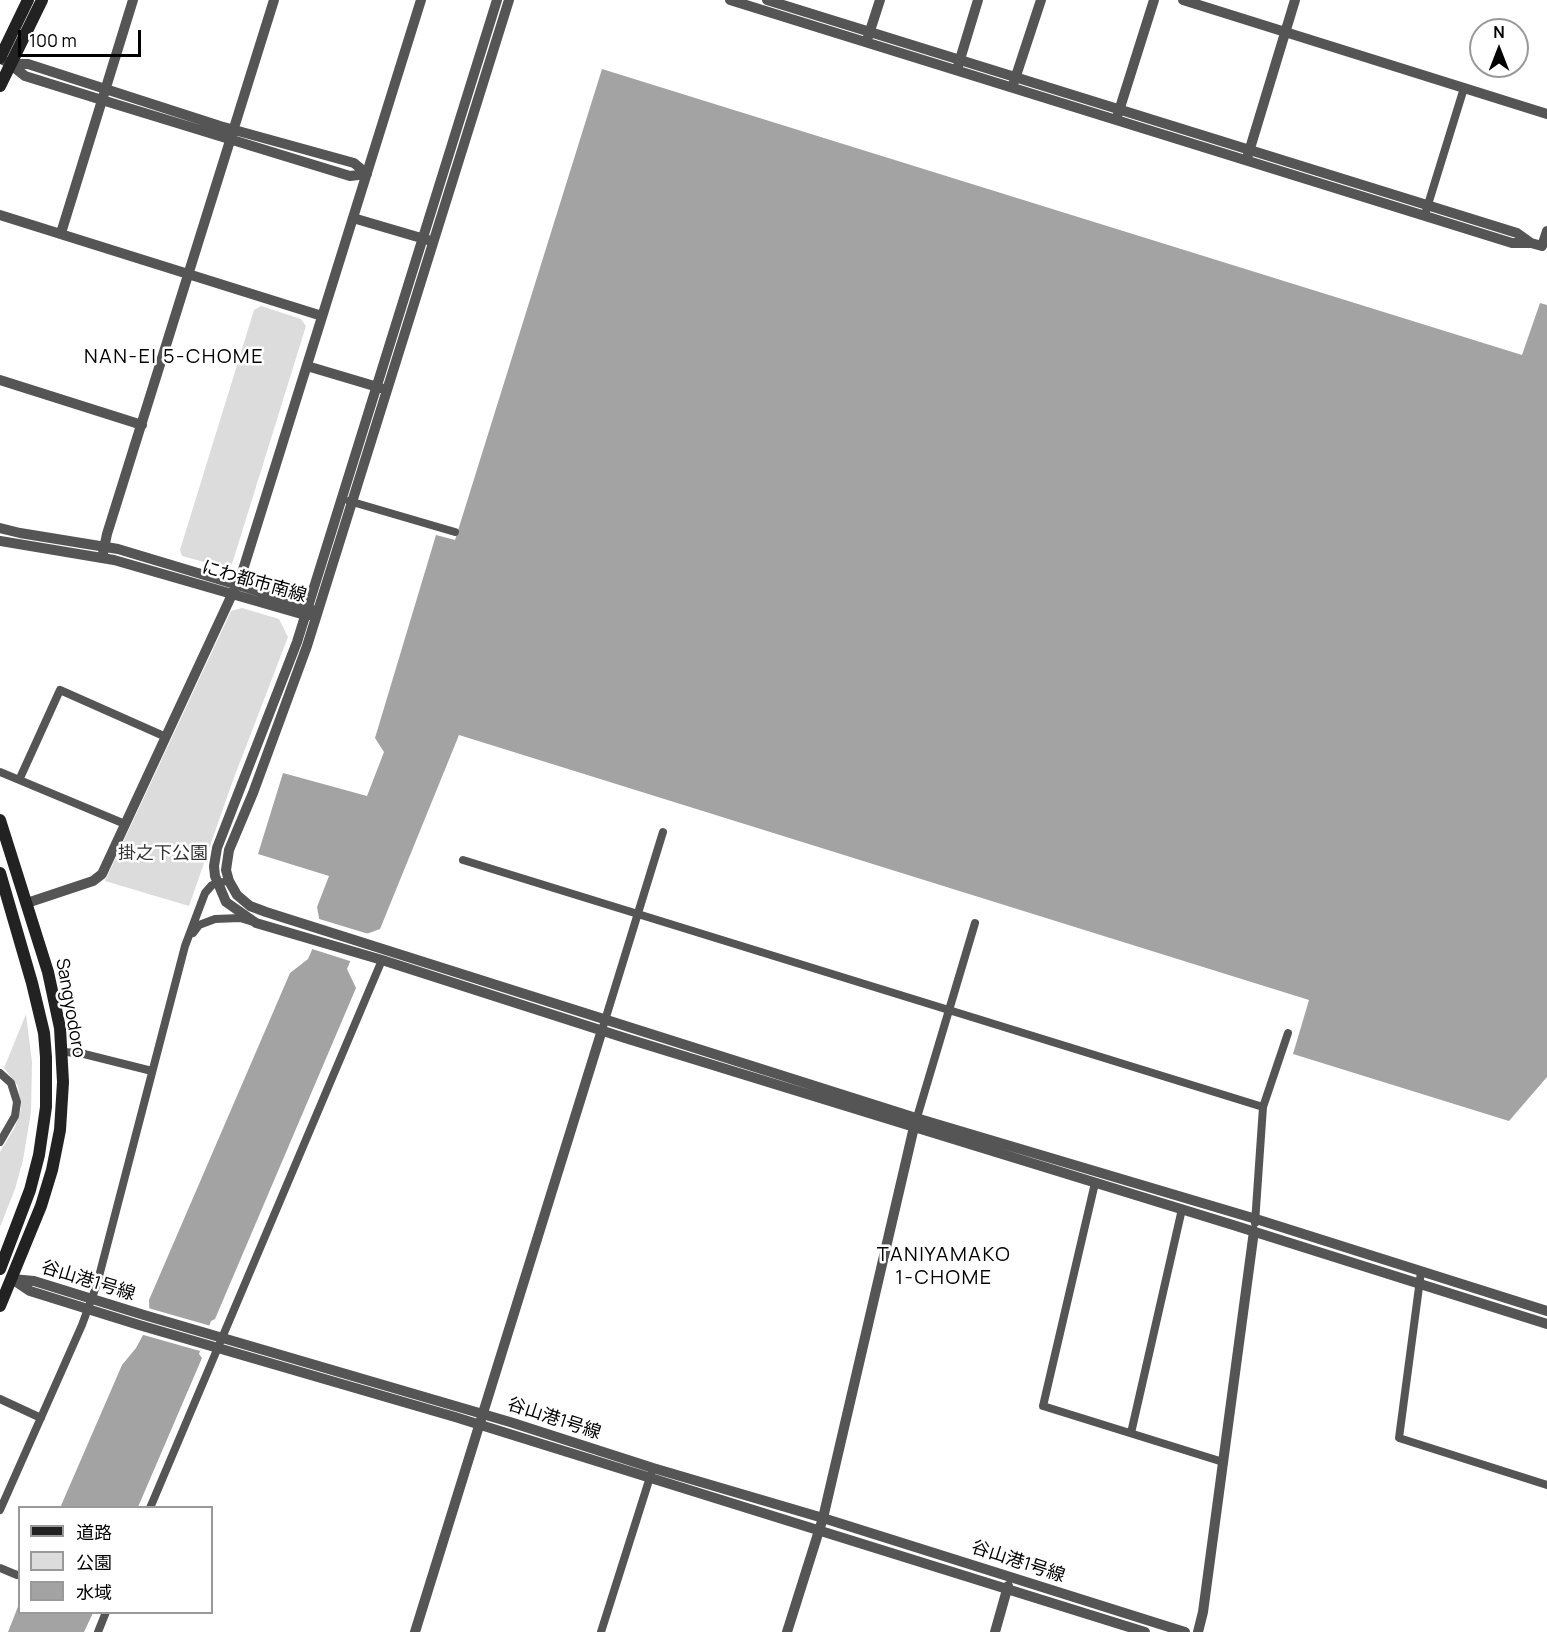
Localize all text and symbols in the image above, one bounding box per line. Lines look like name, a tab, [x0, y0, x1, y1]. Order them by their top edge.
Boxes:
scale bar	[21, 18, 144, 56]
north arrow	[1469, 18, 1529, 78]
text: N	[1493, 21, 1505, 43]
text: 100 m	[29, 28, 77, 52]
district label: NAN-EI 5-CHOME	[84, 345, 264, 369]
street label: にわ都市南線	[199, 557, 309, 607]
park label: 掛之下公園	[118, 843, 208, 865]
street label: Sangyodoro	[51, 957, 89, 1059]
district label: TANIYAMAKO 1-CHOME	[877, 1243, 1011, 1290]
street label: 谷山港1号線	[38, 1256, 138, 1306]
street label: 谷山港1号線	[505, 1394, 603, 1444]
legend	[18, 1506, 213, 1614]
text: 道路	[76, 1520, 112, 1544]
street label: 谷山港1号線	[969, 1537, 1067, 1587]
text: 公園	[76, 1550, 112, 1574]
text: 水域	[76, 1580, 112, 1604]

